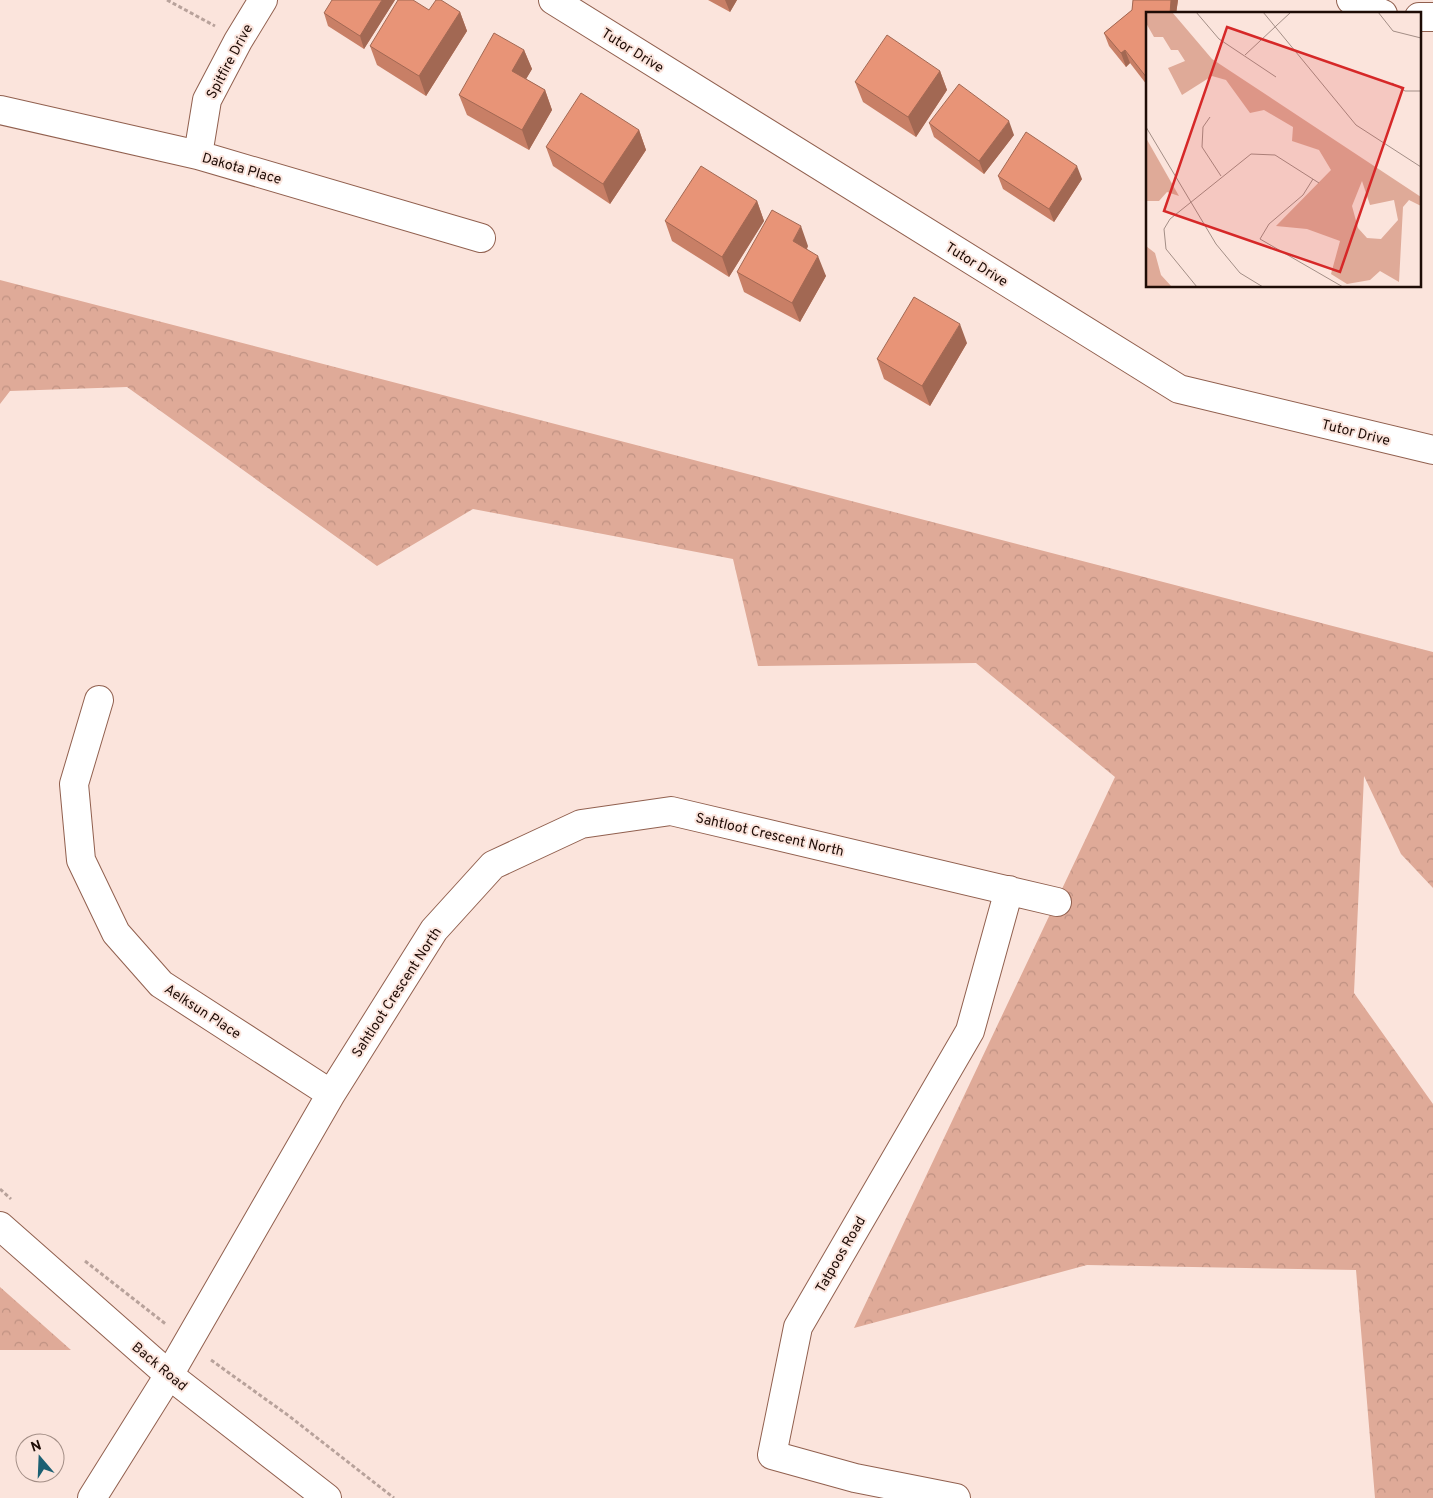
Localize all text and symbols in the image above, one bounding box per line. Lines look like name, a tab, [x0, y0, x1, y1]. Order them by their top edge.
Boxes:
inset map	[1146, 12, 1420, 288]
street label: Spitfire Drive	[203, 21, 257, 102]
street label: Tutor Drive	[598, 25, 667, 77]
street label: Dakota Place	[200, 150, 283, 189]
street label: Tutor Drive	[942, 239, 1011, 291]
street label: Tutor Drive	[1319, 417, 1392, 450]
street label: Sahtloot Crescent North	[694, 810, 845, 861]
street label: Sahtloot Crescent North	[349, 925, 446, 1061]
street label: Aelksun Place	[161, 981, 244, 1043]
street label: Tatpoos Road	[813, 1214, 870, 1296]
street label: Back Road	[128, 1339, 190, 1395]
north arrow	[15, 1433, 65, 1483]
text: N	[29, 1437, 44, 1457]

